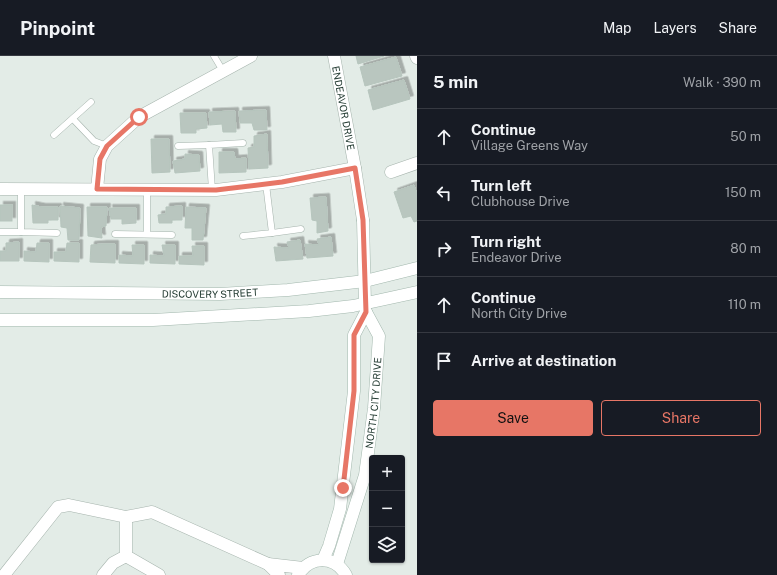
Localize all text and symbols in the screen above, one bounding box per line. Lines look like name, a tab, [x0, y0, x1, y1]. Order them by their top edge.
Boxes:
text: Pinpoint	[20, 17, 95, 39]
text: Map	[603, 20, 631, 36]
text: Layers	[653, 20, 697, 36]
text: Share	[719, 20, 757, 36]
street label: ENDEAVOR DRIVE	[330, 65, 358, 151]
text: 5 min	[433, 72, 478, 92]
text: Walk · 390 m	[683, 75, 761, 90]
route start	[130, 108, 148, 126]
text: Continue	[471, 121, 536, 138]
icon: ahead	[433, 126, 455, 148]
text: 50 m	[730, 129, 761, 144]
text: Village Greens Way	[471, 138, 588, 153]
text: Turn left	[471, 177, 532, 194]
icon: left	[433, 182, 455, 204]
text: 150 m	[725, 185, 761, 200]
text: Clubhouse Drive	[471, 194, 570, 209]
text: Turn right	[471, 233, 541, 250]
icon: right	[433, 238, 455, 260]
text: 80 m	[730, 241, 761, 256]
text: Endeavor Drive	[471, 250, 562, 265]
street label: DISCOVERY STREET	[162, 286, 259, 300]
text: Continue	[471, 289, 536, 306]
icon: ahead	[433, 294, 455, 316]
text: 110 m	[728, 297, 761, 312]
text: North City Drive	[471, 306, 567, 321]
icon: arrive	[433, 350, 455, 372]
text: Arrive at destination	[471, 352, 616, 369]
street label: NORTH CITY DRIVE	[363, 357, 384, 449]
button: Save	[433, 400, 593, 436]
button: Share	[601, 400, 761, 436]
map controls	[369, 455, 405, 563]
button: +	[369, 455, 405, 491]
route end	[334, 479, 352, 497]
button: −	[369, 491, 405, 527]
button: layers	[369, 527, 405, 563]

